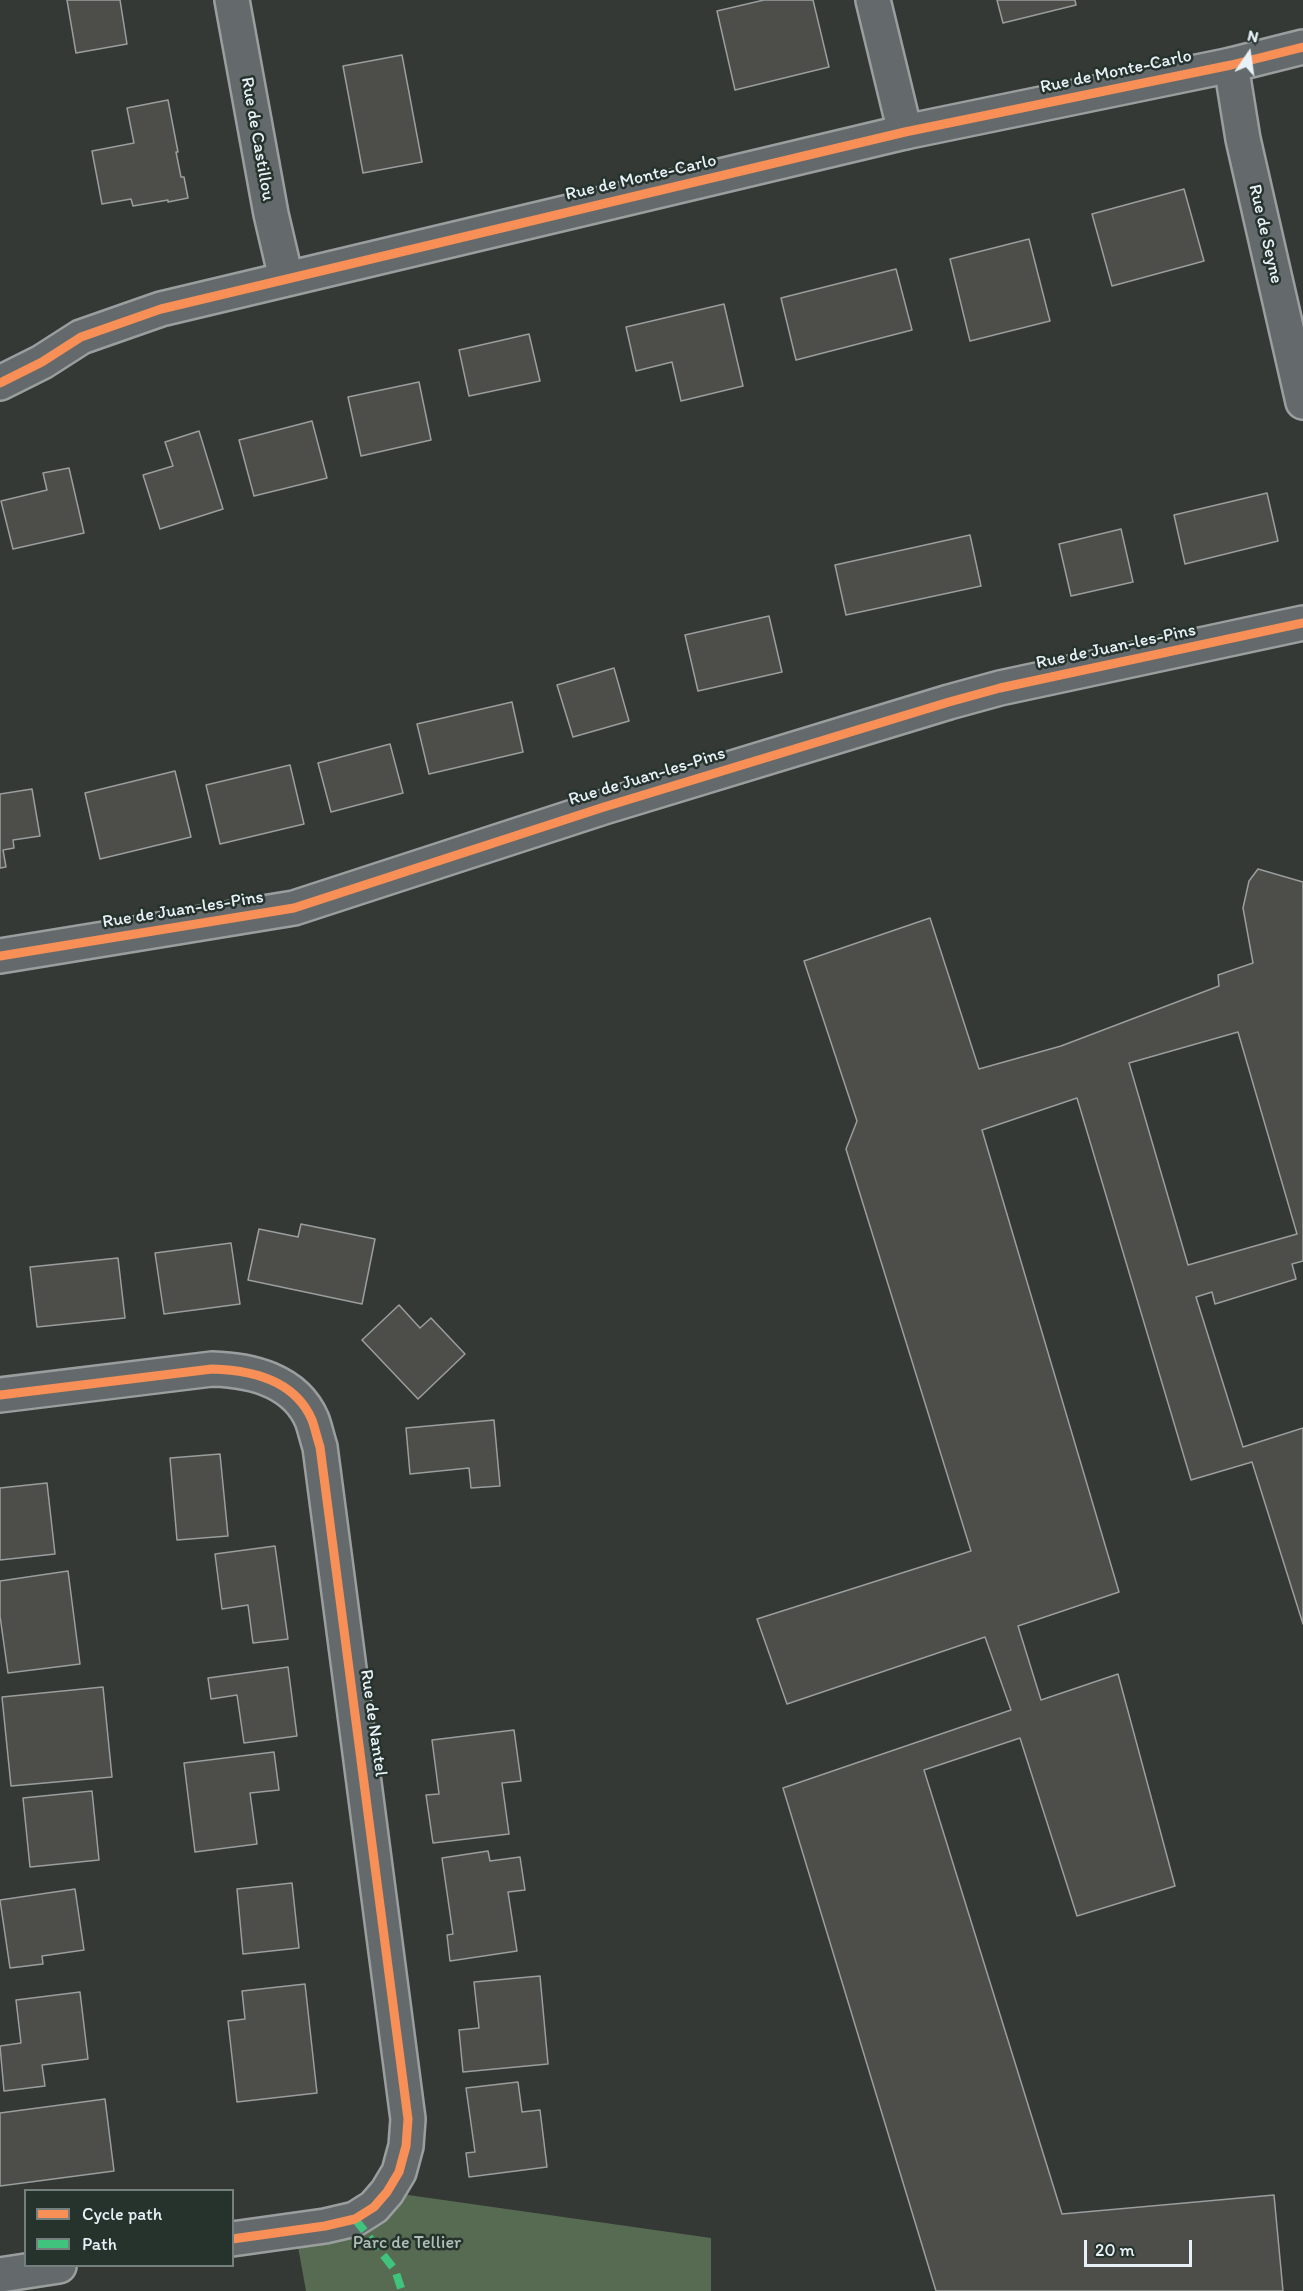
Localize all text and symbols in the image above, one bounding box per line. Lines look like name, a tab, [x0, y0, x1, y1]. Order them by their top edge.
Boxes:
north arrow	[1219, 24, 1279, 84]
text: N	[1246, 26, 1261, 46]
street label: Rue de Monte-Carlo	[1038, 45, 1194, 99]
street label: Rue de Castillou	[235, 75, 279, 203]
street label: Rue de Monte-Carlo	[563, 150, 719, 206]
street label: Rue de Seyne	[1243, 182, 1287, 286]
street label: Rue de Juan-les-Pins	[1034, 619, 1198, 675]
street label: Rue de Juan-les-Pins	[566, 743, 728, 811]
street label: Rue de Juan-les-Pins	[101, 887, 265, 933]
street label: Rue de Nantel	[355, 1668, 391, 1778]
legend	[24, 2189, 234, 2267]
text: Cycle path	[82, 2203, 162, 2225]
scale bar	[1087, 2228, 1195, 2266]
park label: Parc de Tellier	[353, 2232, 461, 2254]
text: Path	[82, 2233, 117, 2255]
text: 20 m	[1095, 2239, 1135, 2261]

